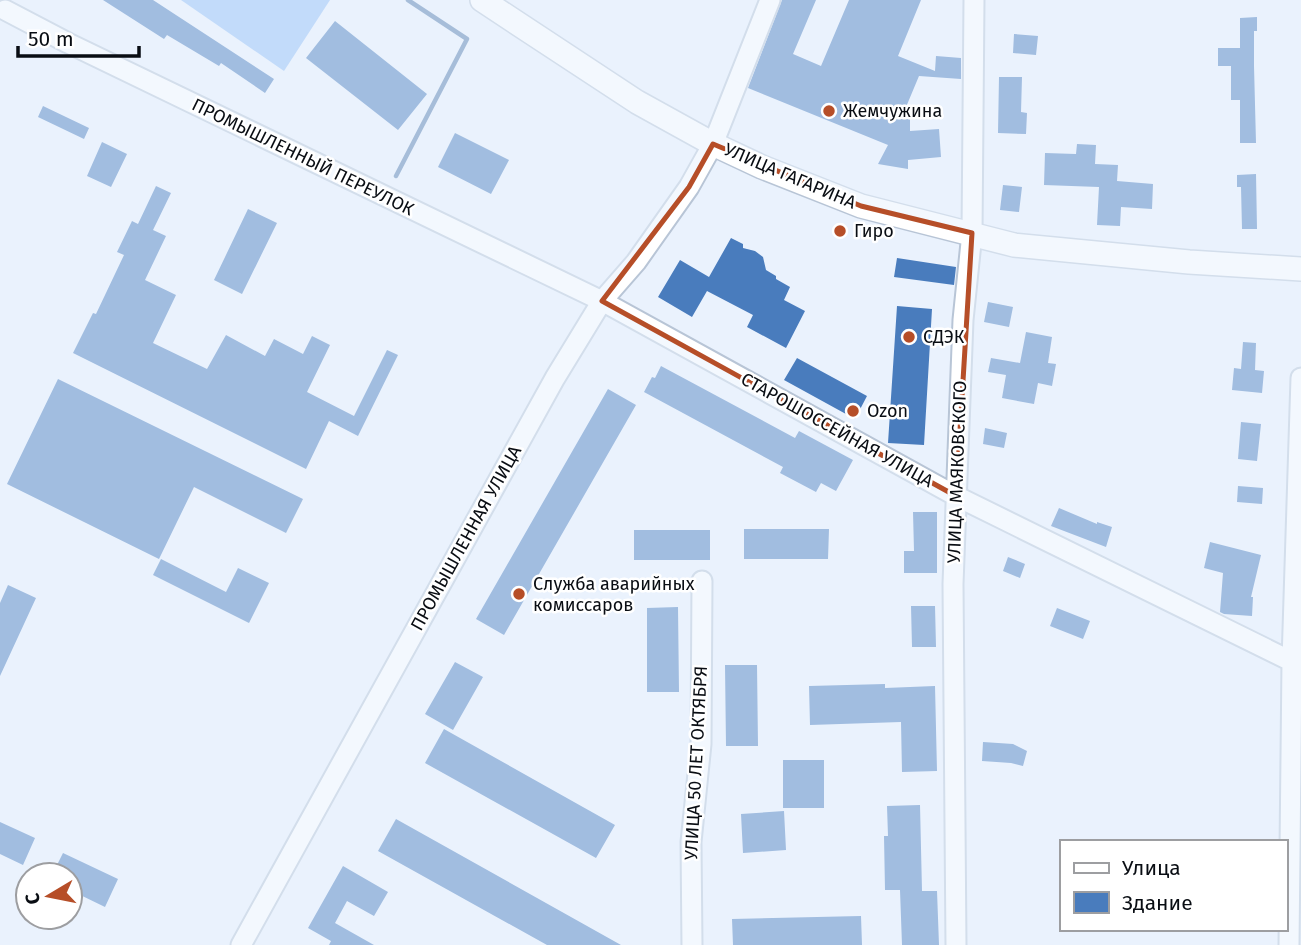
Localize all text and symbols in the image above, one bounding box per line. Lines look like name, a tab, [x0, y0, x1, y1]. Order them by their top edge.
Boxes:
scale bar	[18, 14, 138, 58]
text: 50 m	[28, 26, 74, 52]
street label: ПРОМЫШЛЕННЫЙ ПЕРЕУЛОК	[188, 94, 418, 221]
place label: Жемчужина	[843, 100, 942, 122]
marker: Жемчужина	[821, 103, 837, 119]
street label: УЛИЦА ГАГАРИНА	[721, 138, 860, 214]
place label: Гиро	[854, 220, 894, 242]
marker: Гиро	[832, 223, 848, 239]
place label: СДЭК	[923, 326, 965, 348]
marker: СДЭК	[901, 329, 917, 345]
street label: СТАРОШОССЕЙНАЯ УЛИЦА	[737, 368, 938, 492]
street label: УЛИЦА МАЯКОВСКОГО	[943, 380, 971, 564]
place label: Ozon	[867, 400, 908, 422]
marker: Ozon	[845, 403, 861, 419]
street label: ПРОМЫШЛЕННАЯ УЛИЦА	[406, 441, 526, 634]
place label: Служба аварийных комиссаров	[533, 573, 695, 616]
marker: Служба аварийных комиссаров	[511, 586, 527, 602]
street label: УЛИЦА 50 ЛЕТ ОКТЯБРЯ	[680, 665, 712, 861]
legend	[1060, 840, 1287, 931]
text: Улица	[1122, 855, 1181, 881]
north arrow	[14, 861, 84, 931]
text: Здание	[1122, 890, 1193, 916]
text: С	[20, 891, 45, 906]

